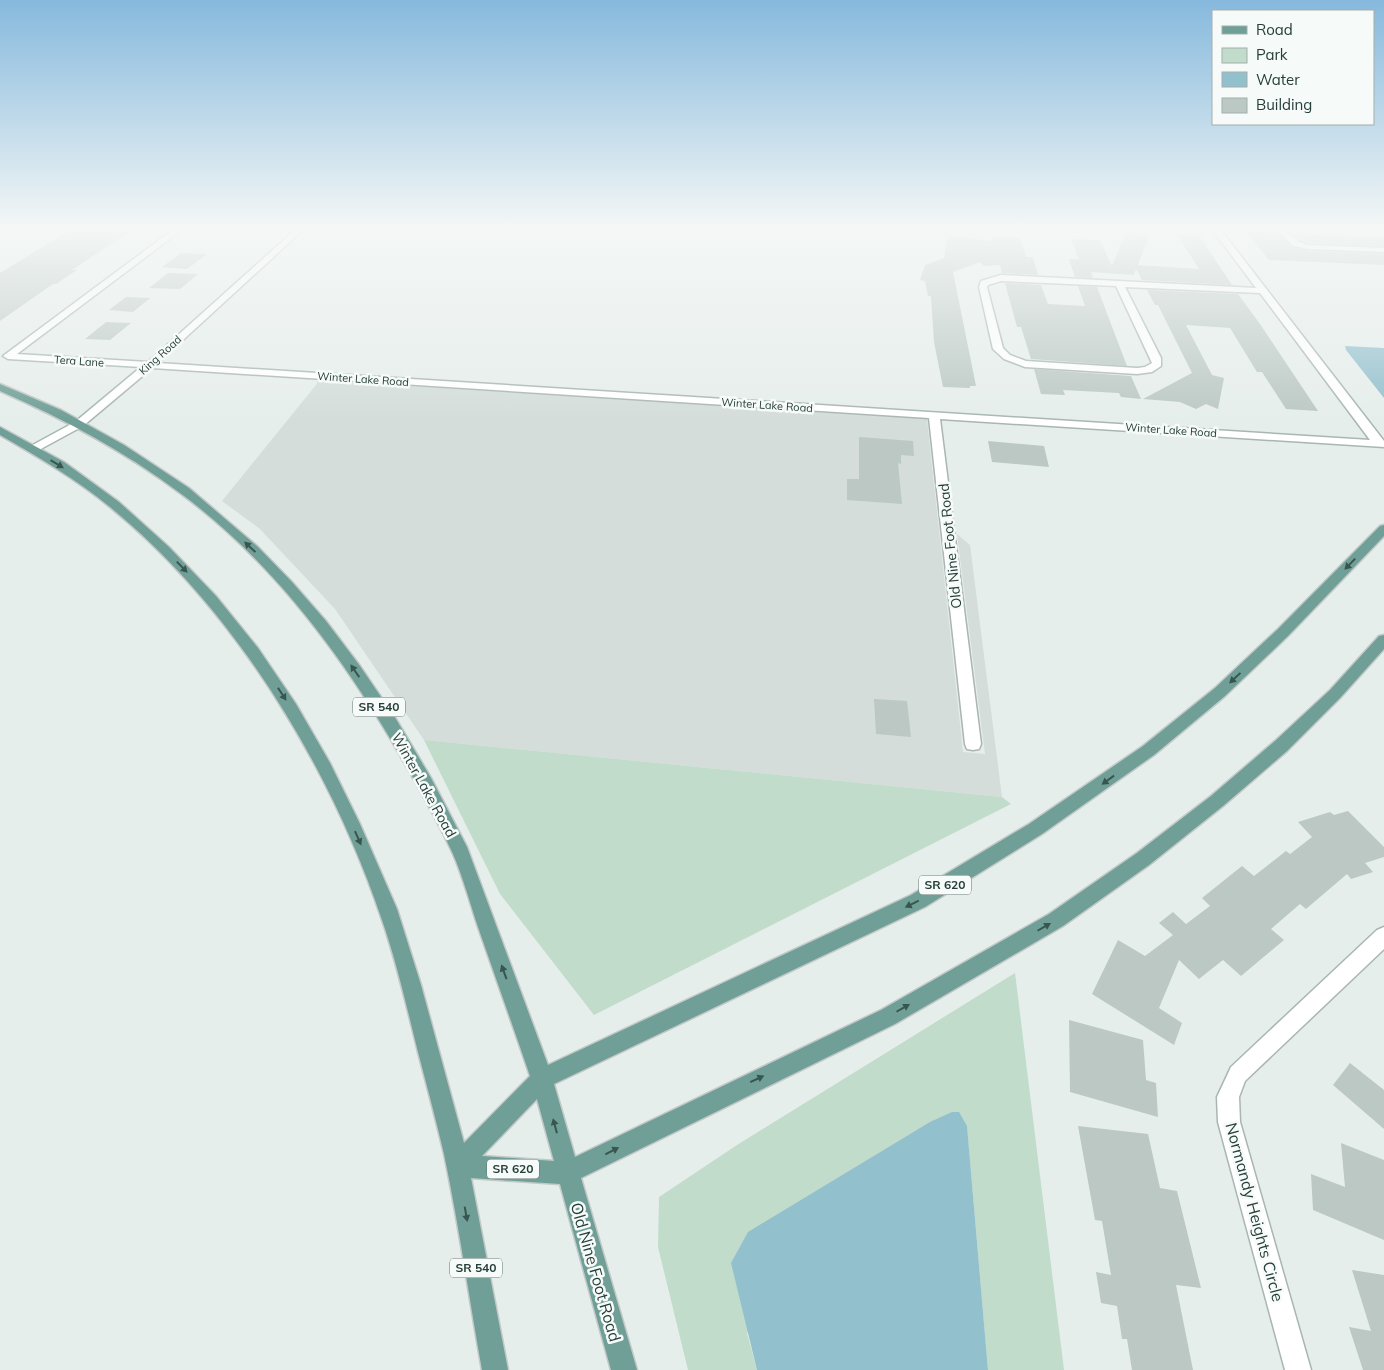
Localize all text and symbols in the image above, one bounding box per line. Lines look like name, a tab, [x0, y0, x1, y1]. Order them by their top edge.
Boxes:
legend	[1212, 10, 1374, 125]
text: Road	[1256, 20, 1293, 39]
text: Park	[1256, 45, 1288, 64]
text: Water	[1256, 70, 1300, 89]
text: Building	[1256, 95, 1312, 114]
street label: King Road	[136, 332, 184, 378]
street label: Tera Lane	[53, 352, 105, 370]
street label: Winter Lake Road	[317, 369, 409, 389]
street label: Winter Lake Road	[721, 395, 813, 415]
street label: Winter Lake Road	[1125, 420, 1217, 440]
one-way arrow	[51, 459, 64, 468]
street label: Old Nine Foot Road	[934, 482, 966, 610]
one-way arrow	[244, 541, 256, 553]
one-way arrow	[1344, 557, 1356, 569]
one-way arrow	[176, 561, 188, 573]
one-way arrow	[350, 664, 360, 678]
one-way arrow	[1229, 672, 1241, 684]
one-way arrow	[278, 688, 287, 701]
road number: SR 540	[353, 698, 405, 716]
street label: Winter Lake Road	[388, 729, 460, 841]
one-way arrow	[1101, 775, 1115, 785]
one-way arrow	[354, 831, 362, 845]
road number: SR 620	[919, 876, 971, 894]
one-way arrow	[904, 900, 919, 908]
one-way arrow	[1037, 922, 1050, 931]
one-way arrow	[500, 964, 508, 979]
one-way arrow	[897, 1004, 910, 1013]
one-way arrow	[750, 1075, 765, 1084]
one-way arrow	[551, 1119, 559, 1134]
street label: Normandy Heights Circle	[1221, 1120, 1289, 1304]
one-way arrow	[604, 1147, 619, 1155]
road number: SR 620	[487, 1160, 539, 1178]
street label: Old Nine Foot Road	[567, 1200, 625, 1344]
one-way arrow	[463, 1206, 471, 1222]
road number: SR 540	[450, 1258, 502, 1278]

